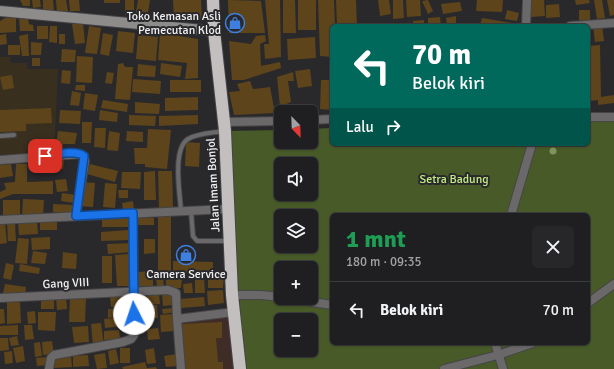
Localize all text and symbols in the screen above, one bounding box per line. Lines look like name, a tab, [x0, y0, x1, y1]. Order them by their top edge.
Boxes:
place label: Toko Kemasan Asli Pemecutan Klod	[127, 9, 221, 38]
shop icon: Toko Kemasan Asli Pemecutan Klod	[224, 12, 246, 34]
text: 70 m	[412, 38, 471, 72]
icon: left	[346, 40, 398, 92]
text: Belok kiri	[412, 72, 485, 94]
north arrow	[274, 105, 318, 149]
map controls	[274, 105, 318, 357]
icon: right	[382, 116, 404, 138]
text: Lalu	[346, 118, 374, 136]
street label: Jalan Imam Bonjol	[204, 137, 223, 233]
pin	[28, 139, 62, 173]
icon: arrive	[34, 145, 56, 167]
button: sound	[274, 157, 318, 201]
park label: Setra Badung	[419, 172, 489, 187]
button: layers	[274, 209, 318, 253]
text: 1 mnt	[346, 224, 406, 254]
button: close	[532, 226, 574, 268]
shop icon: Camera Service	[175, 244, 197, 266]
text: 180 m · 09:35	[346, 254, 422, 270]
button: +	[274, 261, 318, 305]
place label: Camera Service	[146, 267, 226, 282]
street label: Gang VIII	[42, 275, 90, 292]
position arrow	[113, 293, 155, 335]
icon: left	[346, 299, 368, 321]
text: Belok kiri	[380, 301, 443, 319]
text: 70 m	[543, 301, 574, 319]
button: −	[274, 313, 318, 357]

